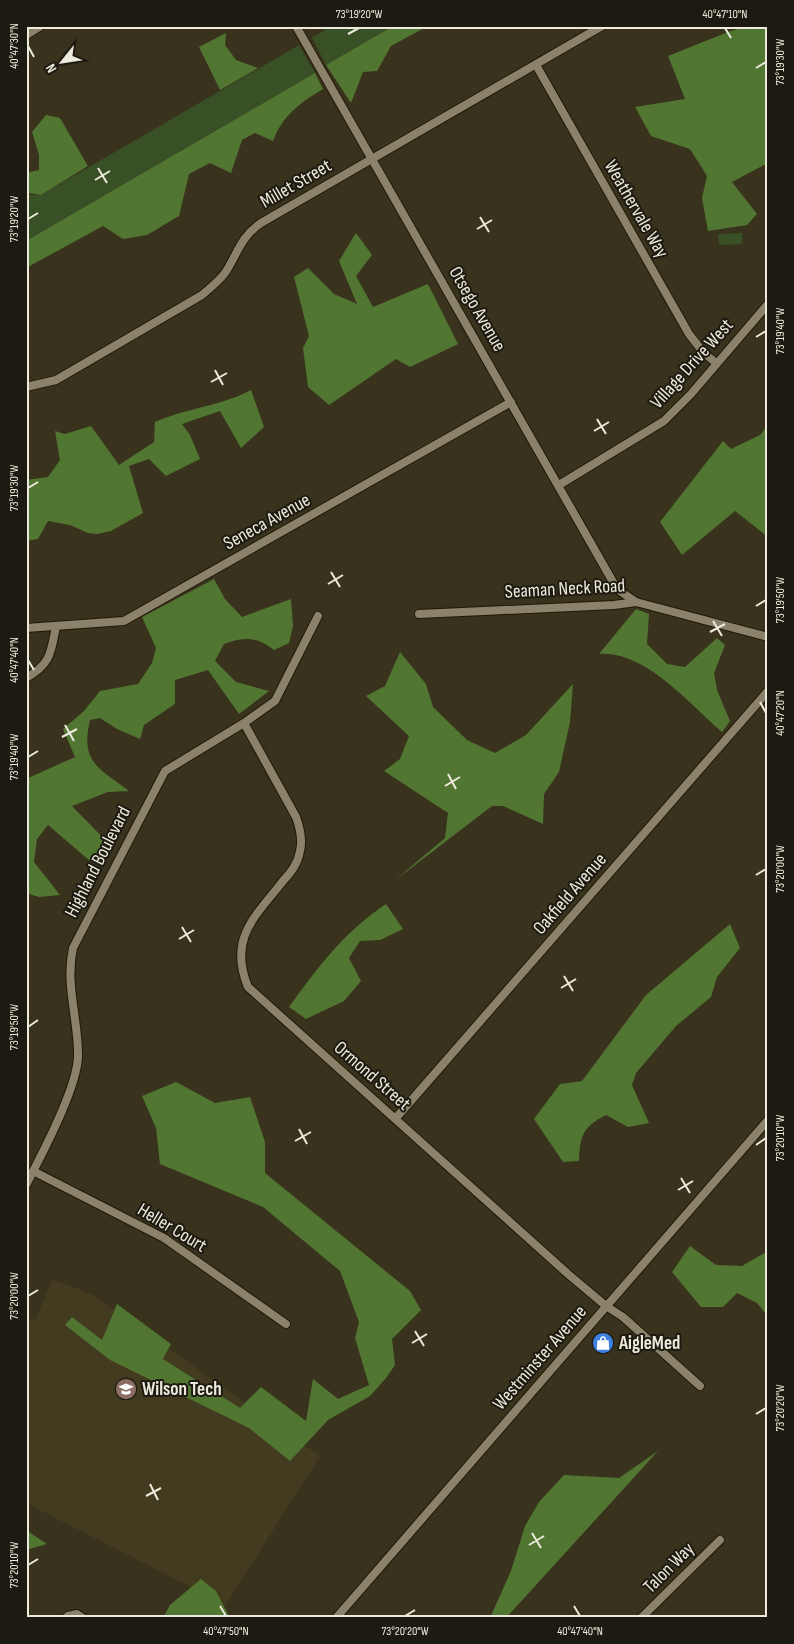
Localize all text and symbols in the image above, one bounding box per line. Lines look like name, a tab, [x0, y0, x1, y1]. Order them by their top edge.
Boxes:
text: 73°19'20"W	[336, 7, 382, 22]
text: 40°47'10"N	[703, 7, 747, 22]
text: 40°47'30"N	[7, 23, 22, 69]
north arrow	[38, 38, 88, 88]
text: 73°19'30"W	[773, 39, 788, 85]
text: N	[42, 61, 60, 76]
street label: Millet Street	[256, 154, 336, 214]
street label: Weathervale Way	[599, 156, 674, 263]
text: 73°19'20"W	[7, 196, 22, 242]
street label: Otsego Avenue	[443, 262, 511, 356]
text: 73°19'40"W	[773, 308, 788, 354]
street label: Village Drive West	[646, 314, 739, 414]
text: 73°19'30"W	[7, 465, 22, 511]
street label: Seneca Avenue	[220, 489, 314, 555]
street label: Seaman Neck Road	[504, 574, 626, 604]
text: 73°19'50"W	[773, 577, 788, 623]
text: 40°47'40"N	[7, 637, 22, 683]
text: 40°47'20"N	[773, 690, 788, 736]
text: 73°19'40"W	[7, 734, 22, 780]
street label: Highland Boulevard	[60, 803, 136, 921]
text: 73°20'00"W	[773, 845, 788, 893]
street label: Oakfield Avenue	[528, 848, 612, 940]
text: 73°19'50"W	[7, 1004, 22, 1050]
street label: Ormond Street	[329, 1036, 415, 1116]
text: 73°20'10"W	[773, 1115, 788, 1161]
street label: Heller Court	[133, 1198, 211, 1258]
text: 73°20'00"W	[7, 1272, 22, 1320]
street label: Westminster Avenue	[488, 1301, 592, 1415]
shop icon: AigleMed	[591, 1331, 615, 1355]
place label: AigleMed	[618, 1332, 680, 1355]
school or university icon: Wilson Tech	[114, 1377, 138, 1401]
place label: Wilson Tech	[142, 1378, 222, 1401]
text: 73°20'20"W	[773, 1384, 788, 1432]
street label: Talon Way	[639, 1537, 700, 1598]
text: 73°20'10"W	[7, 1542, 22, 1588]
text: 40°47'50"N	[203, 1624, 249, 1639]
text: 73°20'20"W	[381, 1624, 429, 1639]
text: 40°47'40"N	[557, 1624, 603, 1639]

